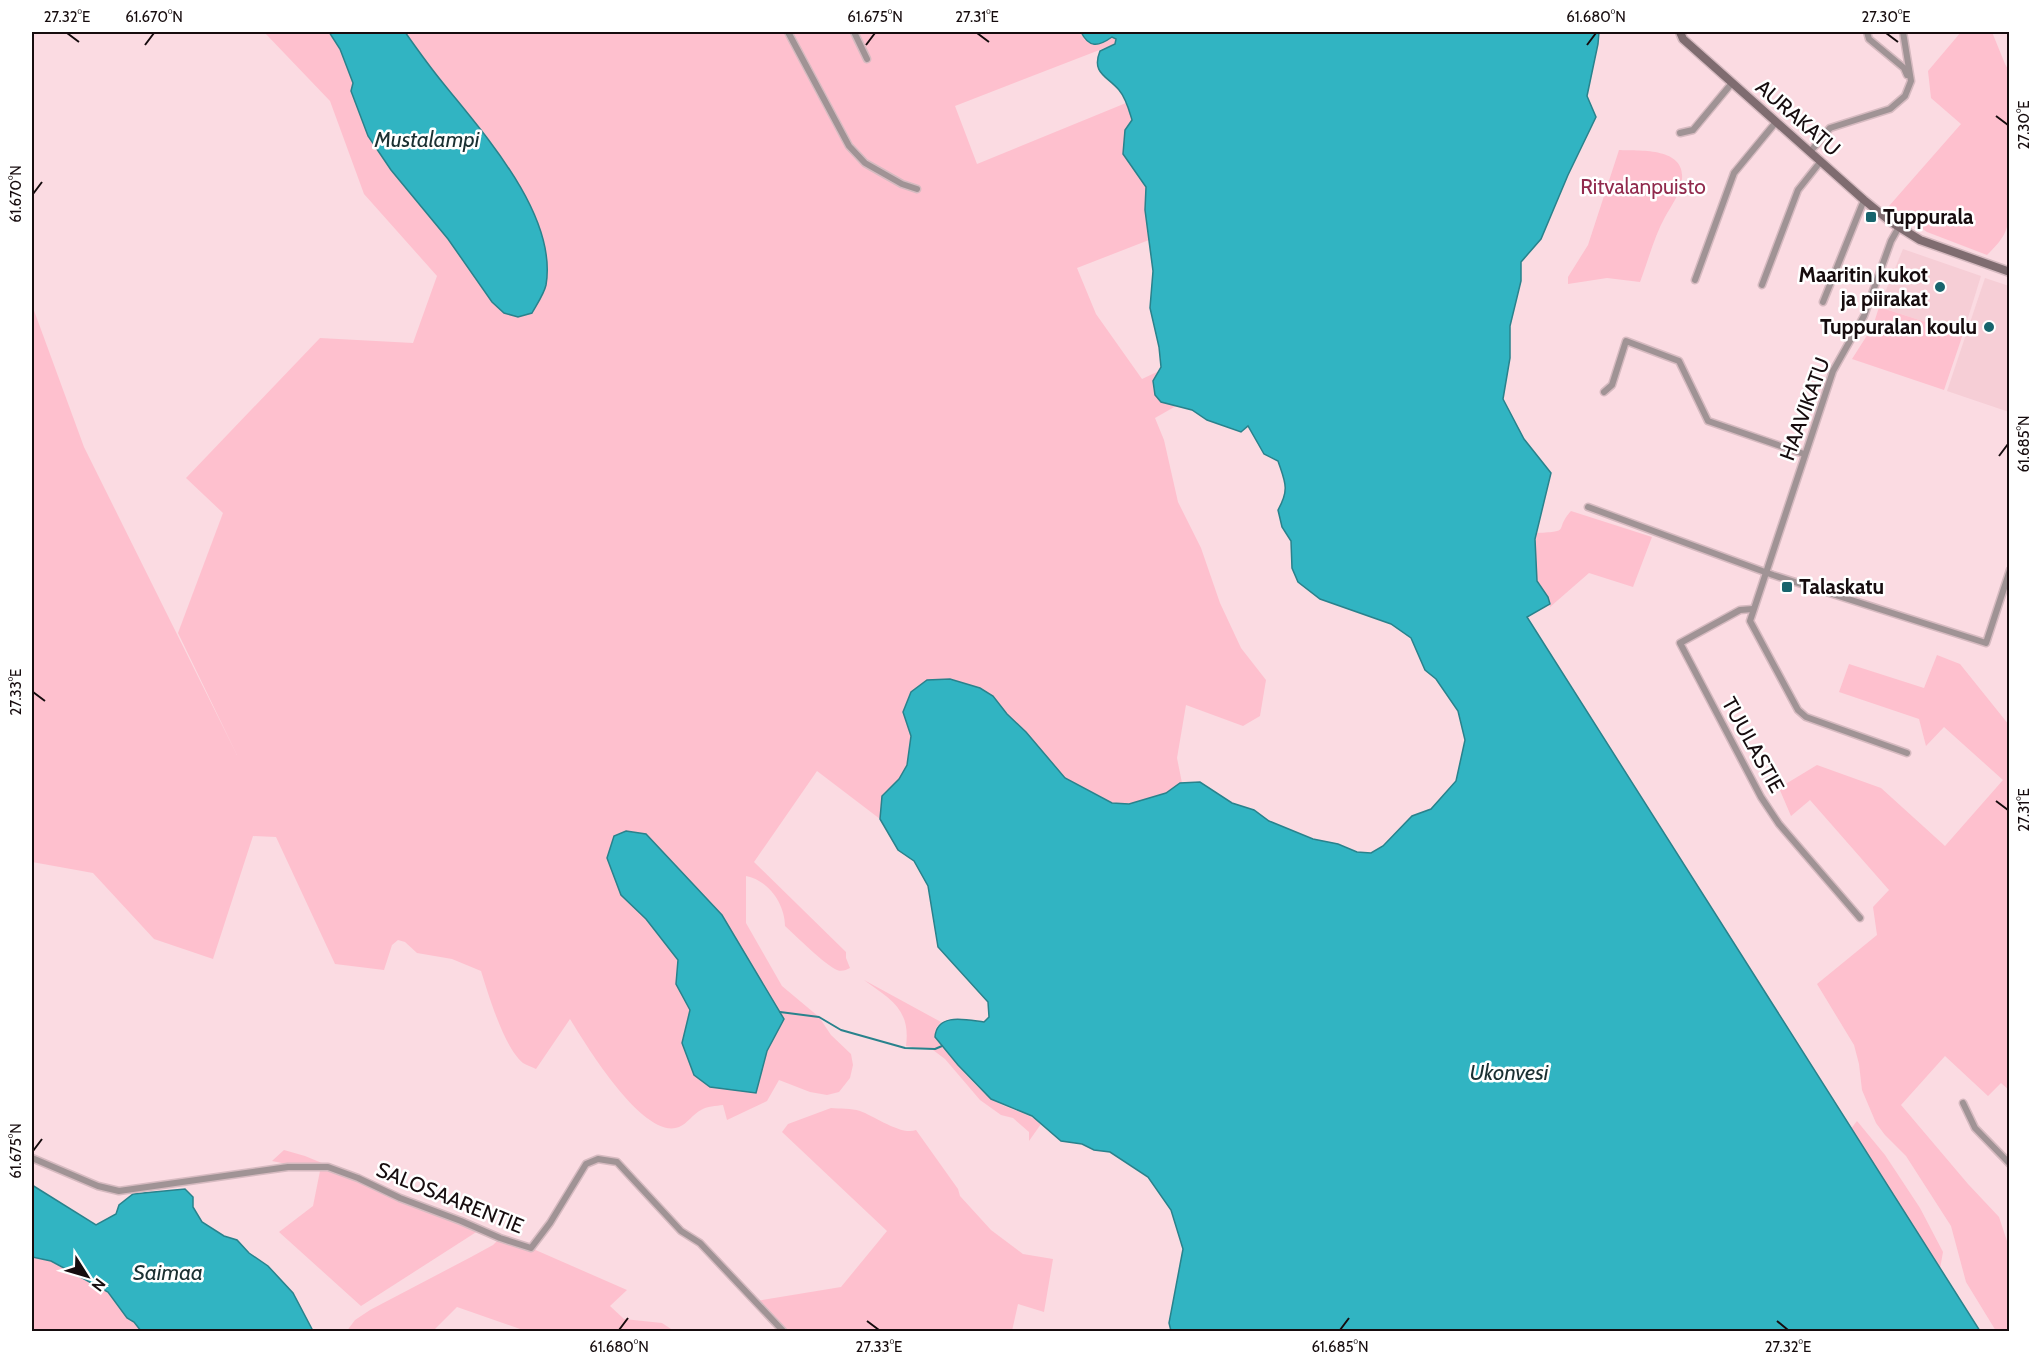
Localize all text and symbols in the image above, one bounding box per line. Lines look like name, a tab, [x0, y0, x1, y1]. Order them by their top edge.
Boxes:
text: 27.32°E	[44, 8, 90, 26]
text: 61.670°N	[125, 8, 183, 26]
text: 61.675°N	[847, 8, 903, 26]
text: 27.31°E	[955, 8, 999, 26]
text: 61.680°N	[1566, 8, 1626, 26]
text: 27.30°E	[1861, 8, 1911, 26]
street label: AURAKATU	[1751, 74, 1846, 161]
text: 27.30°E	[2015, 100, 2033, 150]
water label: Mustalampi	[373, 126, 480, 153]
text: 61.670°N	[7, 165, 25, 223]
park label: Ritvalanpuisto	[1580, 174, 1706, 199]
place label: Tuppurala	[1883, 204, 1974, 229]
marker: Tuppurala	[1864, 210, 1878, 224]
place label: Maaritin kukot ja piirakat	[1799, 262, 1928, 311]
marker: Maaritin kukot ja piirakat	[1933, 280, 1947, 294]
place label: Tuppuralan koulu	[1820, 314, 1977, 339]
marker: Tuppuralan koulu	[1982, 320, 1996, 334]
street label: HAAVIKATU	[1774, 354, 1835, 464]
text: 61.685°N	[2015, 415, 2033, 473]
place label: Talaskatu	[1799, 574, 1884, 599]
marker: Talaskatu	[1780, 580, 1794, 594]
text: 27.33°E	[7, 669, 25, 715]
street label: TUULASTIE	[1717, 693, 1790, 797]
text: 27.31°E	[2015, 788, 2033, 832]
water label: Ukonvesi	[1470, 1059, 1549, 1086]
text: 61.675°N	[7, 1123, 25, 1179]
street label: SALOSAARENTIE	[373, 1157, 528, 1238]
north arrow	[57, 1246, 117, 1306]
water label: Saimaa	[133, 1259, 203, 1286]
text: N	[88, 1274, 110, 1295]
text: 61.680°N	[589, 1338, 649, 1356]
text: 27.33°E	[856, 1338, 902, 1356]
text: 61.685°N	[1311, 1338, 1369, 1356]
text: 27.32°E	[1765, 1338, 1811, 1356]

